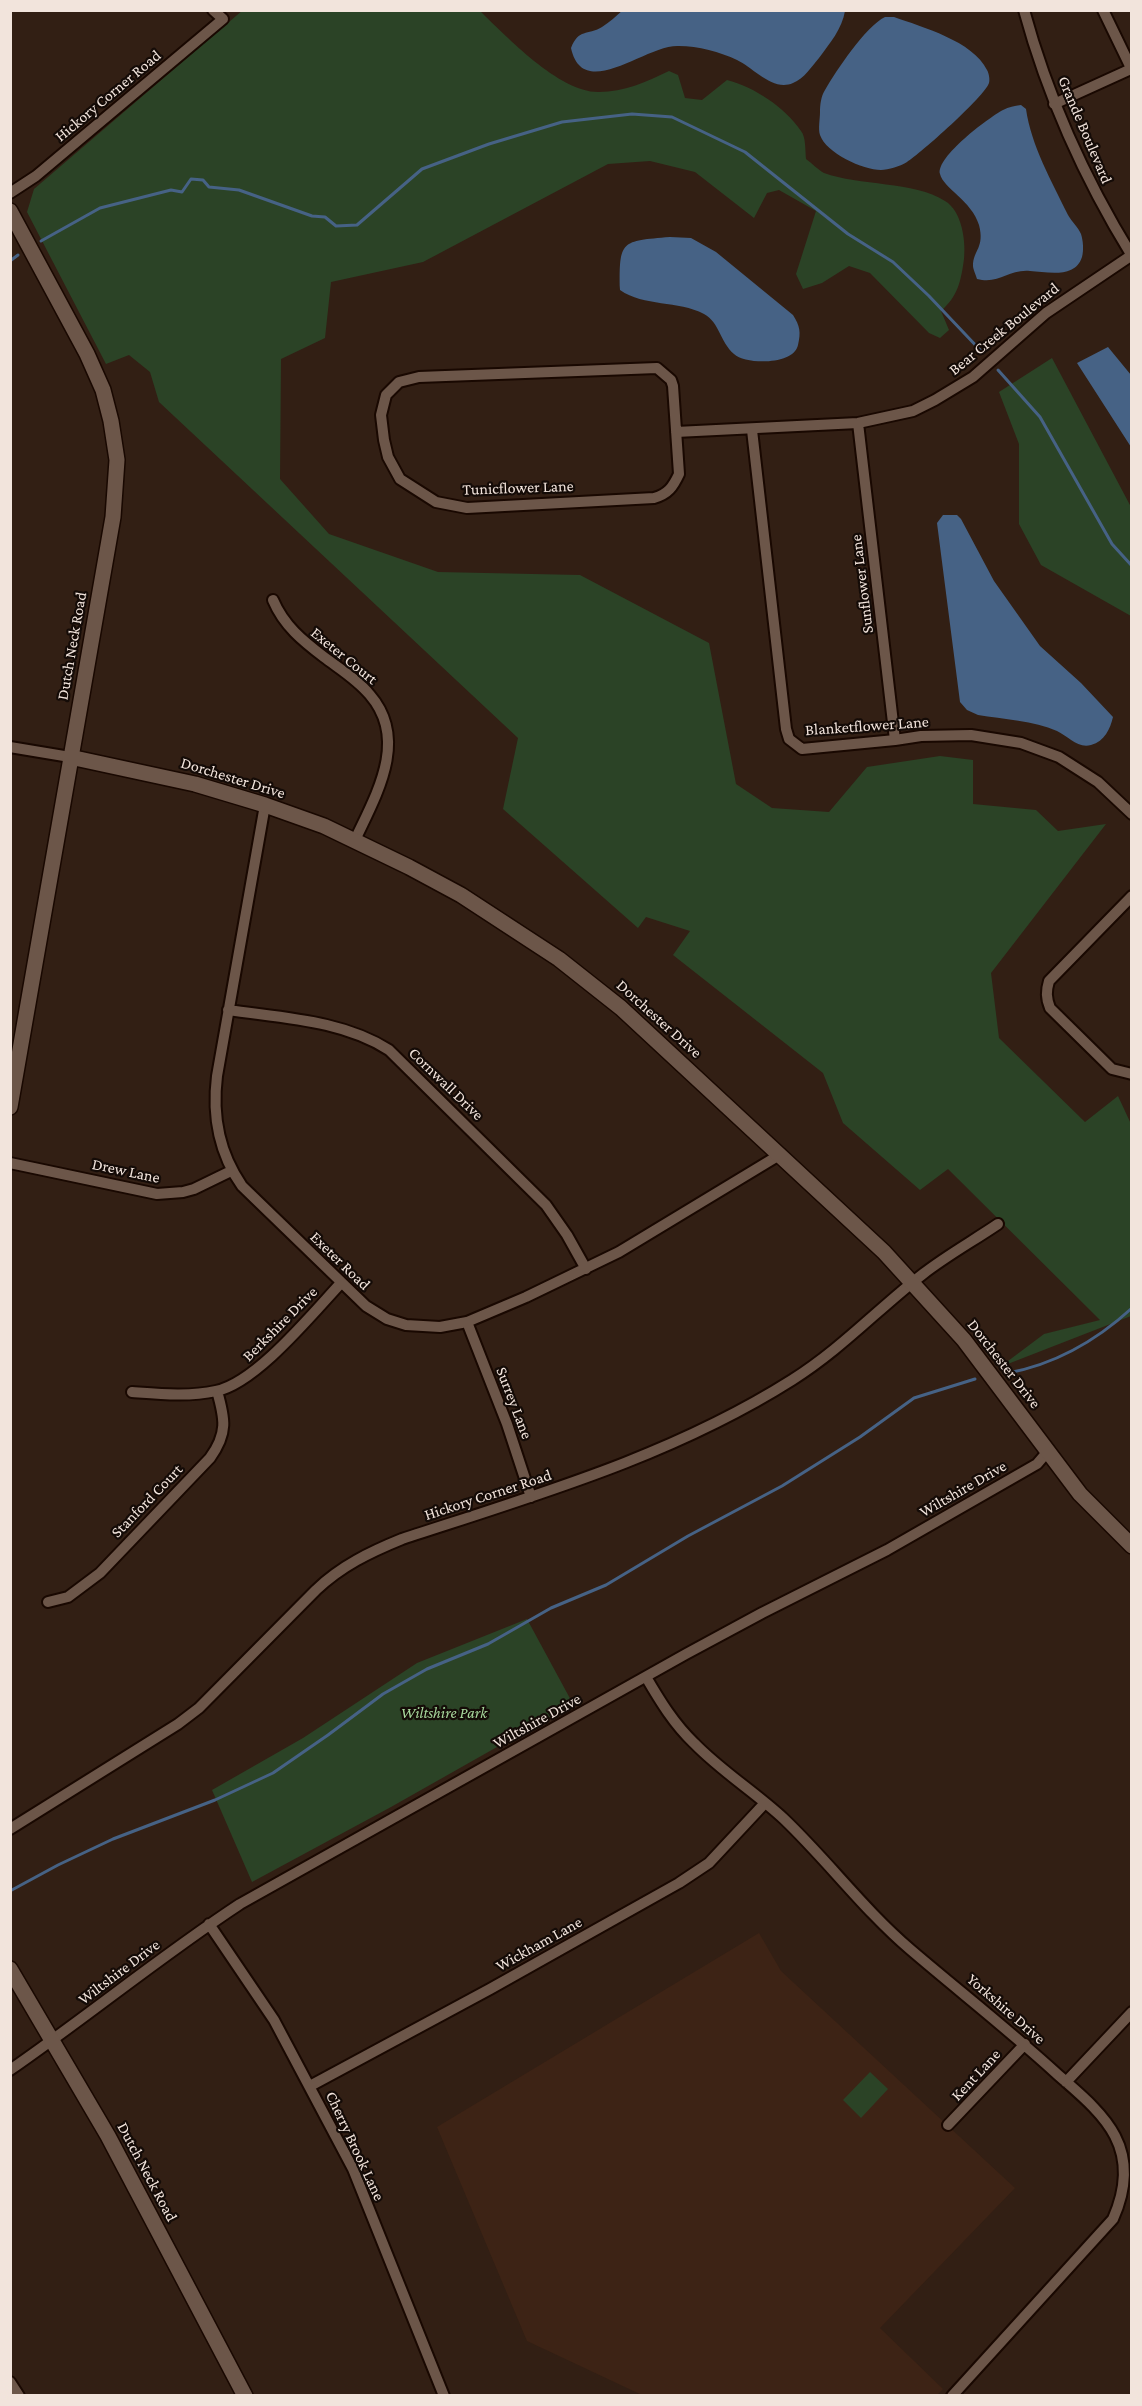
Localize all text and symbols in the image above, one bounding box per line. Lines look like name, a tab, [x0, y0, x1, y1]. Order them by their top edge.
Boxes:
street label: Hickory Corner Road	[51, 46, 165, 146]
street label: Grande Boulevard	[1054, 73, 1116, 187]
street label: Bear Creek Boulevard	[945, 279, 1063, 379]
street label: Tunicflower Lane	[462, 476, 574, 500]
street label: Sunflower Lane	[846, 533, 878, 635]
street label: Dutch Neck Road	[53, 590, 91, 702]
street label: Exeter Court	[307, 623, 381, 689]
street label: Blanketflower Lane	[805, 712, 929, 740]
street label: Dorchester Drive	[179, 753, 287, 803]
street label: Dorchester Drive	[612, 976, 706, 1062]
street label: Cornwall Drive	[405, 1043, 487, 1125]
street label: Drew Lane	[90, 1154, 162, 1188]
street label: Exeter Road	[306, 1228, 374, 1294]
street label: Berkshire Drive	[239, 1283, 321, 1365]
street label: Dorchester Drive	[963, 1315, 1045, 1413]
street label: Surrey Lane	[492, 1364, 536, 1442]
street label: Wiltshire Drive	[916, 1456, 1010, 1522]
street label: Stanford Court	[107, 1460, 187, 1542]
street label: Hickory Corner Road	[422, 1465, 554, 1525]
street label: Wiltshire Drive	[490, 1689, 584, 1753]
park label: Wiltshire Park	[401, 1703, 487, 1723]
street label: Wickham Lane	[492, 1912, 586, 1976]
street label: Wiltshire Drive	[74, 1935, 164, 2009]
street label: Yorkshire Drive	[963, 1970, 1049, 2048]
street label: Kent Lane	[947, 2045, 1005, 2105]
street label: Cherry Brook Lane	[321, 2088, 389, 2204]
street label: Dutch Neck Road	[113, 2119, 181, 2225]

